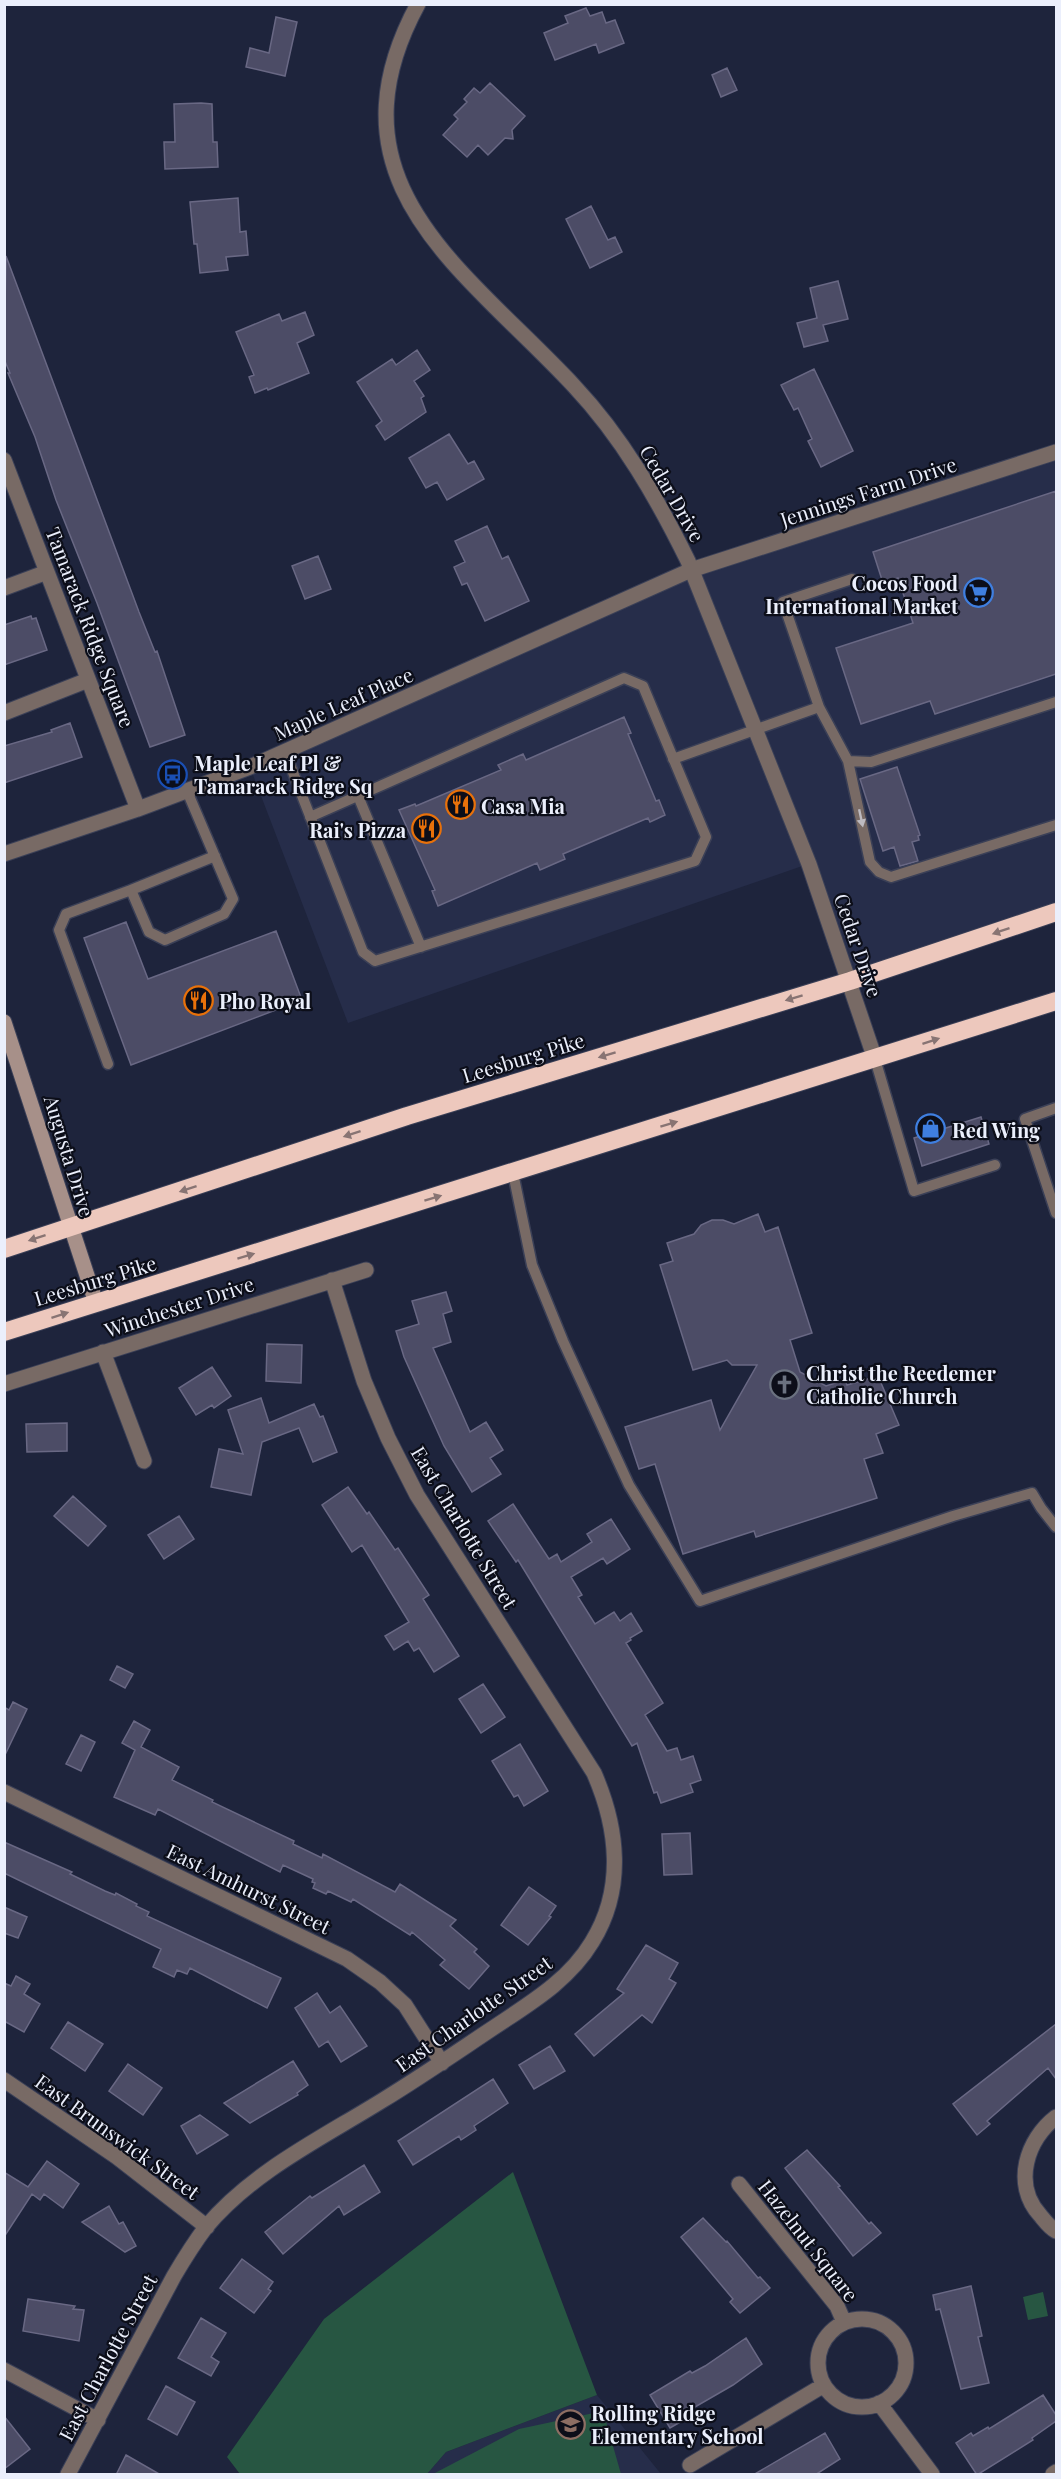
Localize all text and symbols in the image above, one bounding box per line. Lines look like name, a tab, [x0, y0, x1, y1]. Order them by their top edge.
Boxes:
street label: Cedar Drive	[634, 440, 712, 546]
street label: Jennings Farm Drive	[775, 450, 960, 533]
street label: Tamarack Ridge Square	[40, 523, 142, 731]
place label: Cocos Food International Market	[765, 569, 959, 619]
supermarket icon: Cocos Food International Market	[963, 577, 995, 609]
street label: Maple Leaf Place	[269, 660, 417, 746]
place label: Maple Leaf Pl & Tamarack Ridge Sq	[194, 749, 373, 799]
bus stop icon: Maple Leaf Pl & Tamarack Ridge Sq	[157, 758, 189, 790]
restaurant icon: Casa Mia	[444, 789, 476, 821]
place label: Casa Mia	[481, 792, 565, 819]
one-way arrow	[857, 809, 866, 828]
restaurant icon: Rai's Pizza	[411, 813, 443, 845]
place label: Rai's Pizza	[309, 816, 407, 843]
street label: Cedar Drive	[829, 890, 889, 1000]
one-way arrow	[992, 926, 1010, 936]
restaurant icon: Pho Royal	[182, 984, 214, 1016]
place label: Pho Royal	[219, 987, 311, 1014]
one-way arrow	[785, 994, 803, 1003]
street label: Leesburg Pike	[459, 1026, 587, 1088]
one-way arrow	[922, 1036, 940, 1045]
one-way arrow	[598, 1051, 616, 1060]
street label: Augusta Drive	[38, 1091, 101, 1220]
shop icon: Red Wing	[915, 1113, 947, 1145]
place label: Red Wing	[952, 1116, 1040, 1143]
one-way arrow	[660, 1118, 678, 1128]
one-way arrow	[343, 1130, 361, 1139]
one-way arrow	[179, 1184, 197, 1194]
one-way arrow	[424, 1193, 442, 1203]
one-way arrow	[28, 1234, 46, 1243]
street label: Leesburg Pike	[31, 1249, 159, 1311]
one-way arrow	[237, 1251, 255, 1260]
street label: Winchester Drive	[100, 1269, 257, 1343]
one-way arrow	[51, 1309, 69, 1319]
place label: Christ the Reedemer Catholic Church	[806, 1359, 996, 1409]
church icon: Christ the Reedemer Catholic Church	[769, 1368, 801, 1400]
street label: East Charlotte Street	[406, 1441, 525, 1614]
street label: East Amhurst Street	[163, 1837, 336, 1940]
street label: East Charlotte Street	[389, 1948, 557, 2077]
street label: East Brunswick Street	[30, 2067, 206, 2205]
street label: Hazelnut Square	[753, 2173, 865, 2307]
street label: East Charlotte Street	[52, 2268, 163, 2445]
place label: Rolling Ridge Elementary School	[591, 2399, 764, 2449]
school or university icon: Rolling Ridge Elementary School	[554, 2408, 586, 2440]

